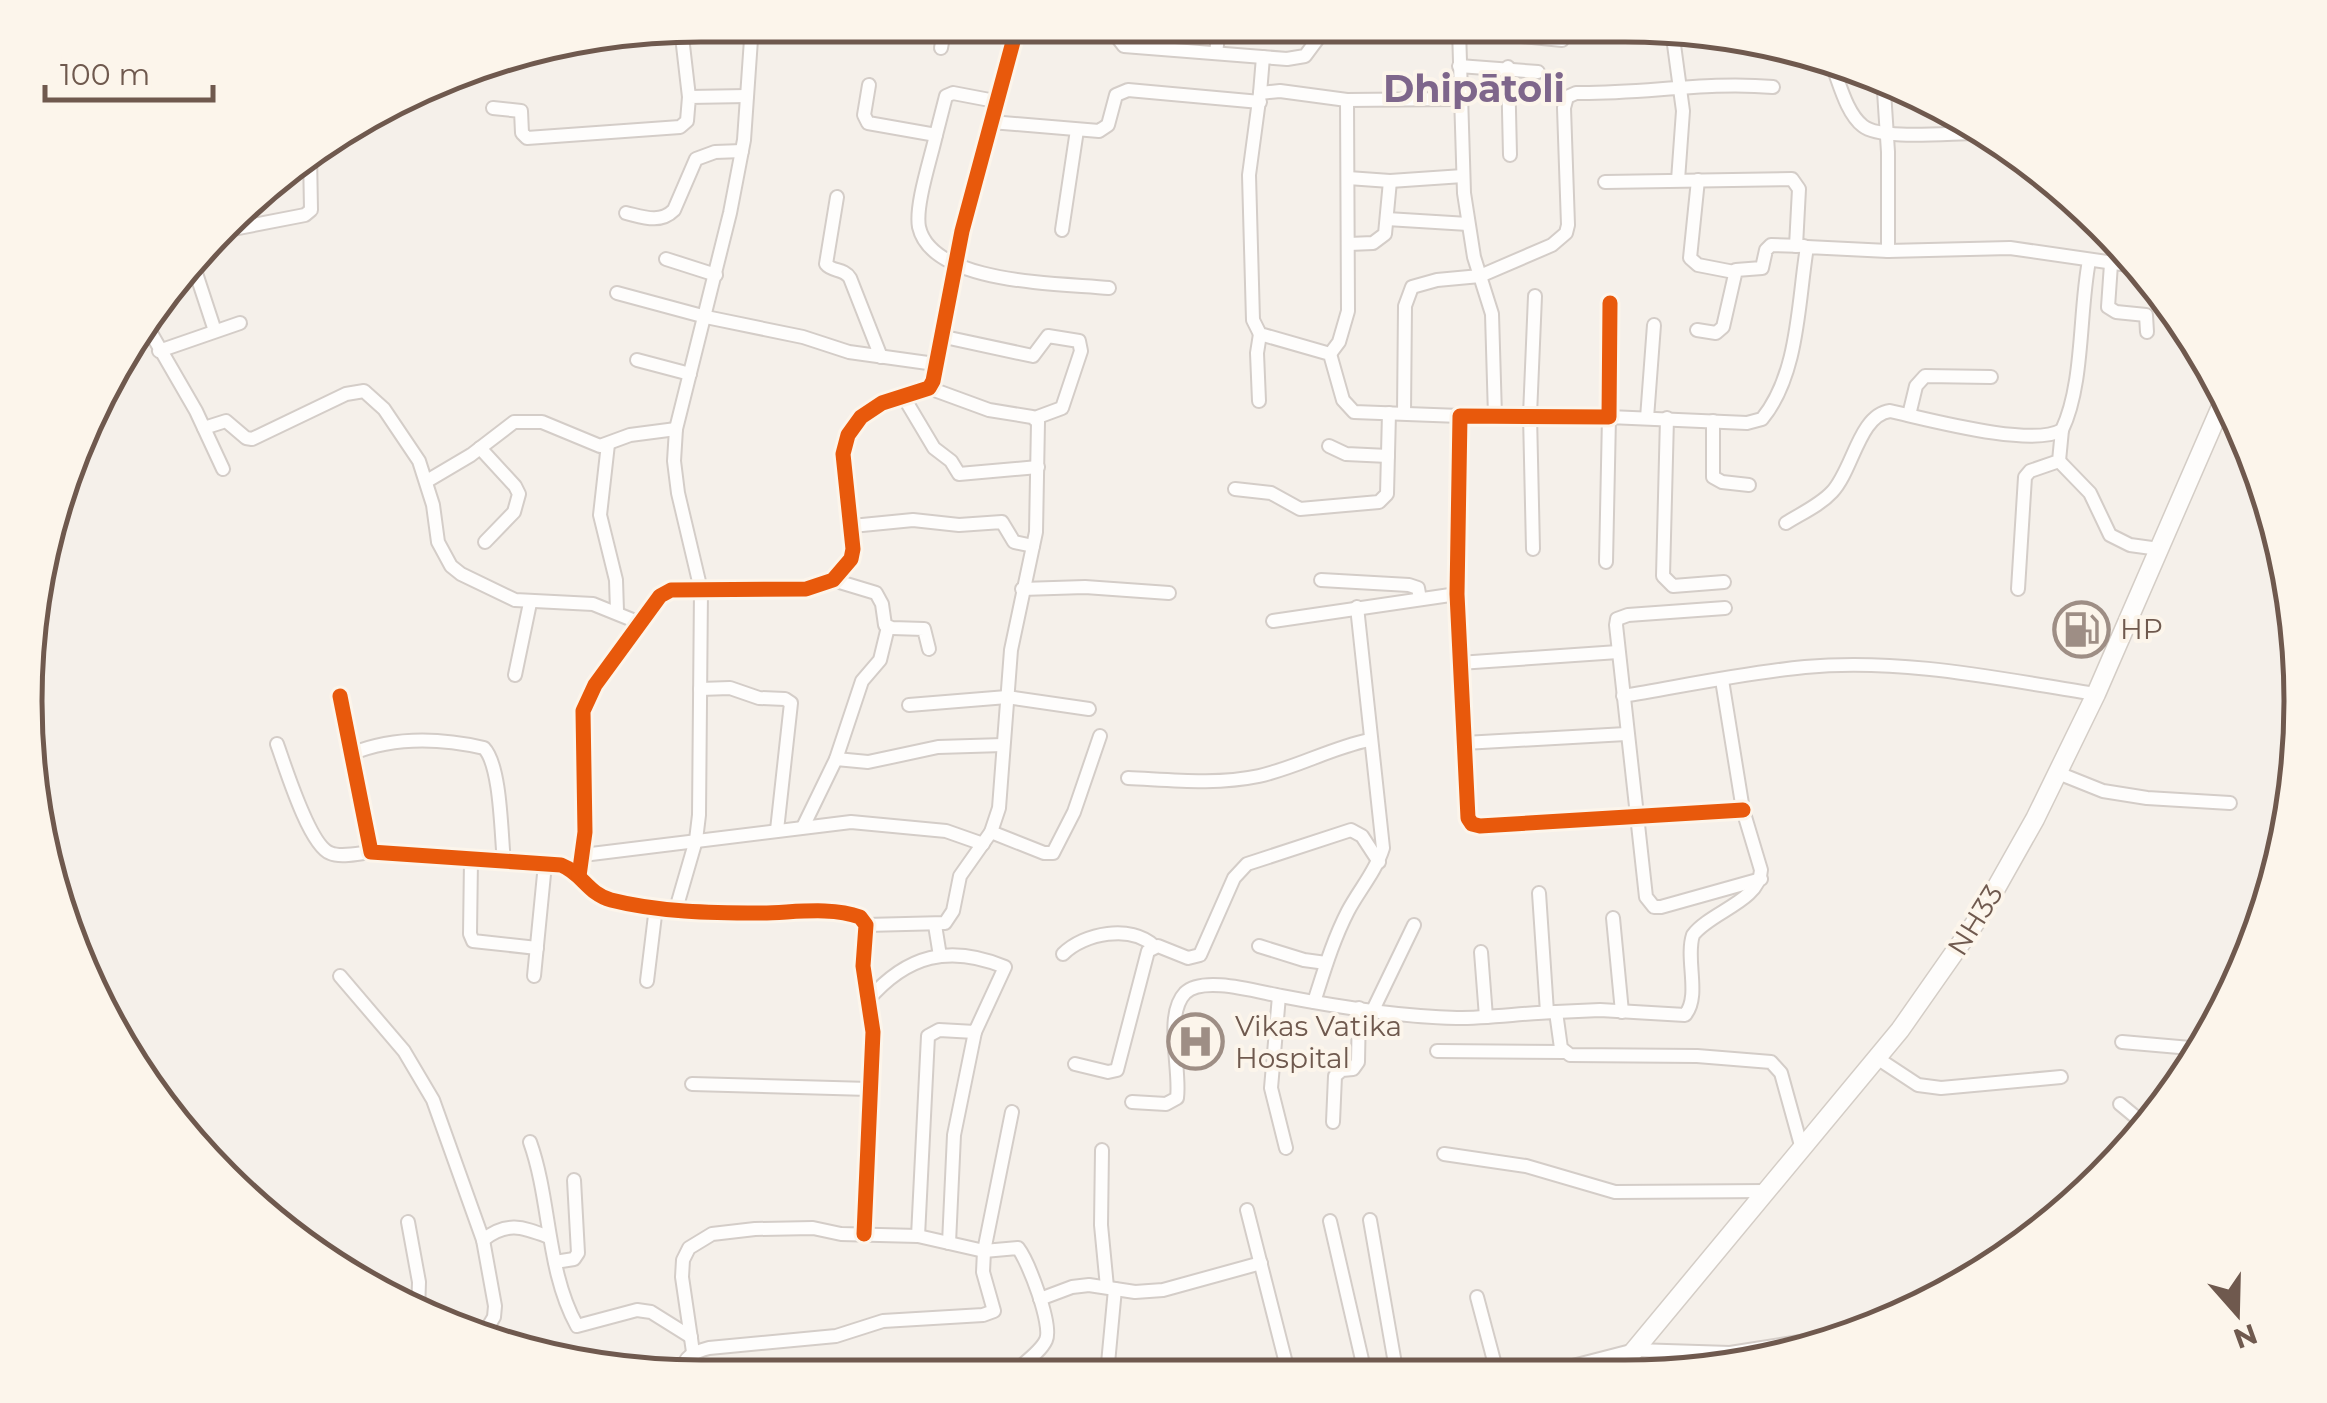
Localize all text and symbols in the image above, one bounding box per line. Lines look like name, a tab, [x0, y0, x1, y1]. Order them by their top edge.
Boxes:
scale bar	[45, 40, 212, 102]
text: 100 m	[60, 56, 150, 93]
district label: Dhipātoli	[1383, 65, 1565, 112]
fuel station icon: HP	[2051, 599, 2111, 659]
place label: HP	[2120, 612, 2163, 646]
street label: NH33	[1940, 878, 2010, 962]
place label: Vikas Vatika Hospital	[1235, 1009, 1402, 1075]
hospital icon: Vikas Vatika Hospital	[1166, 1012, 1226, 1072]
north arrow	[2187, 1263, 2287, 1363]
text: N	[2229, 1317, 2262, 1356]

